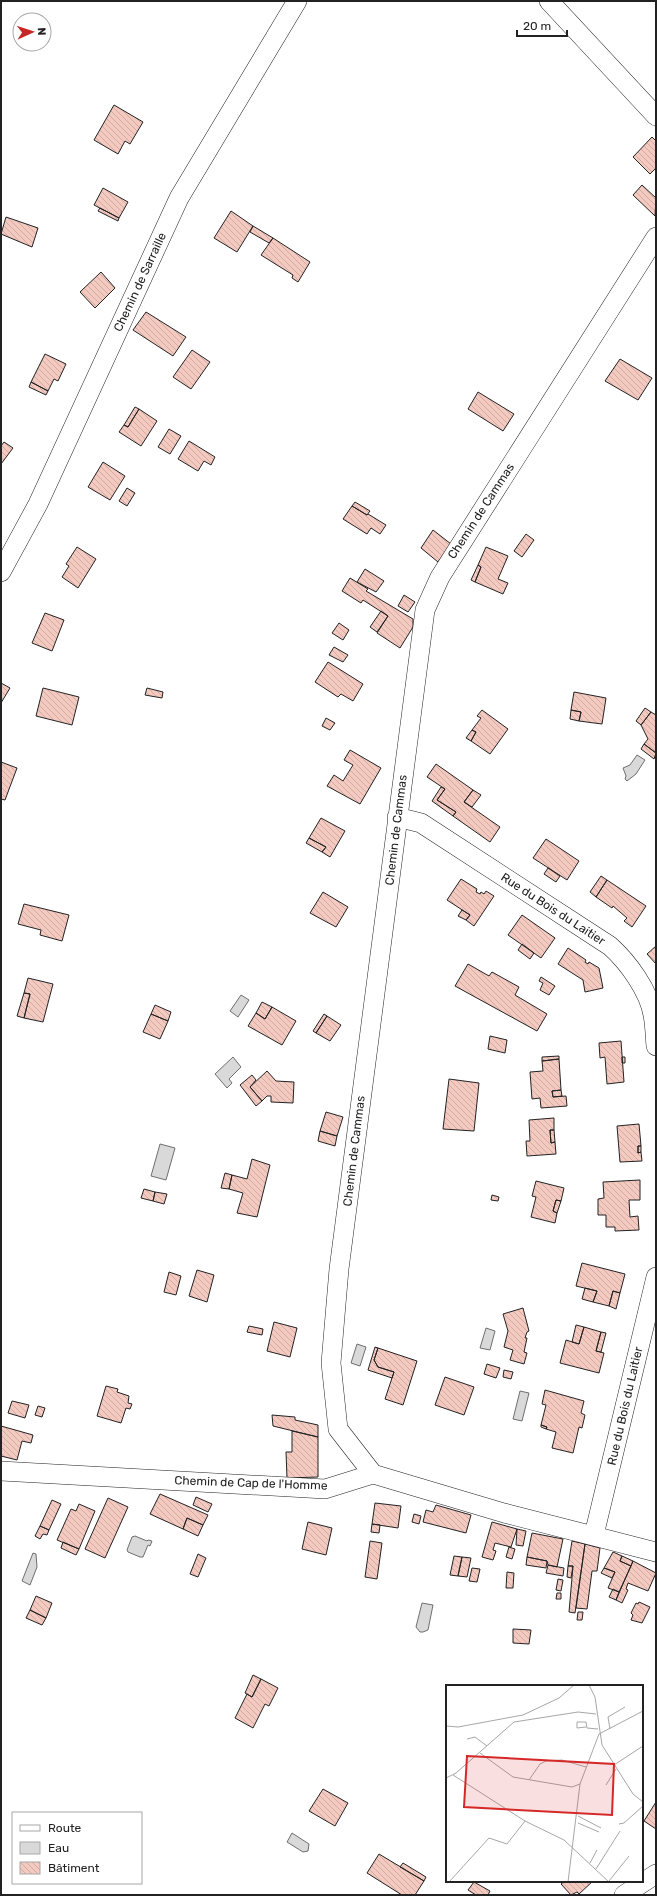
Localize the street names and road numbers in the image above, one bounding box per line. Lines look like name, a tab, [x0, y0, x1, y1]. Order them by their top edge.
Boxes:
street label: Chemin de Sarraille	[111, 230, 169, 334]
street label: Chemin de Cammas	[445, 461, 517, 561]
street label: Chemin de Cammas	[382, 774, 410, 886]
street label: Rue du Bois du Laitier	[498, 870, 608, 948]
street label: Chemin de Cammas	[340, 1095, 368, 1207]
street label: Rue du Bois du Laitier	[605, 1345, 646, 1467]
street label: Chemin de Cap de l'Homme	[174, 1473, 328, 1493]

